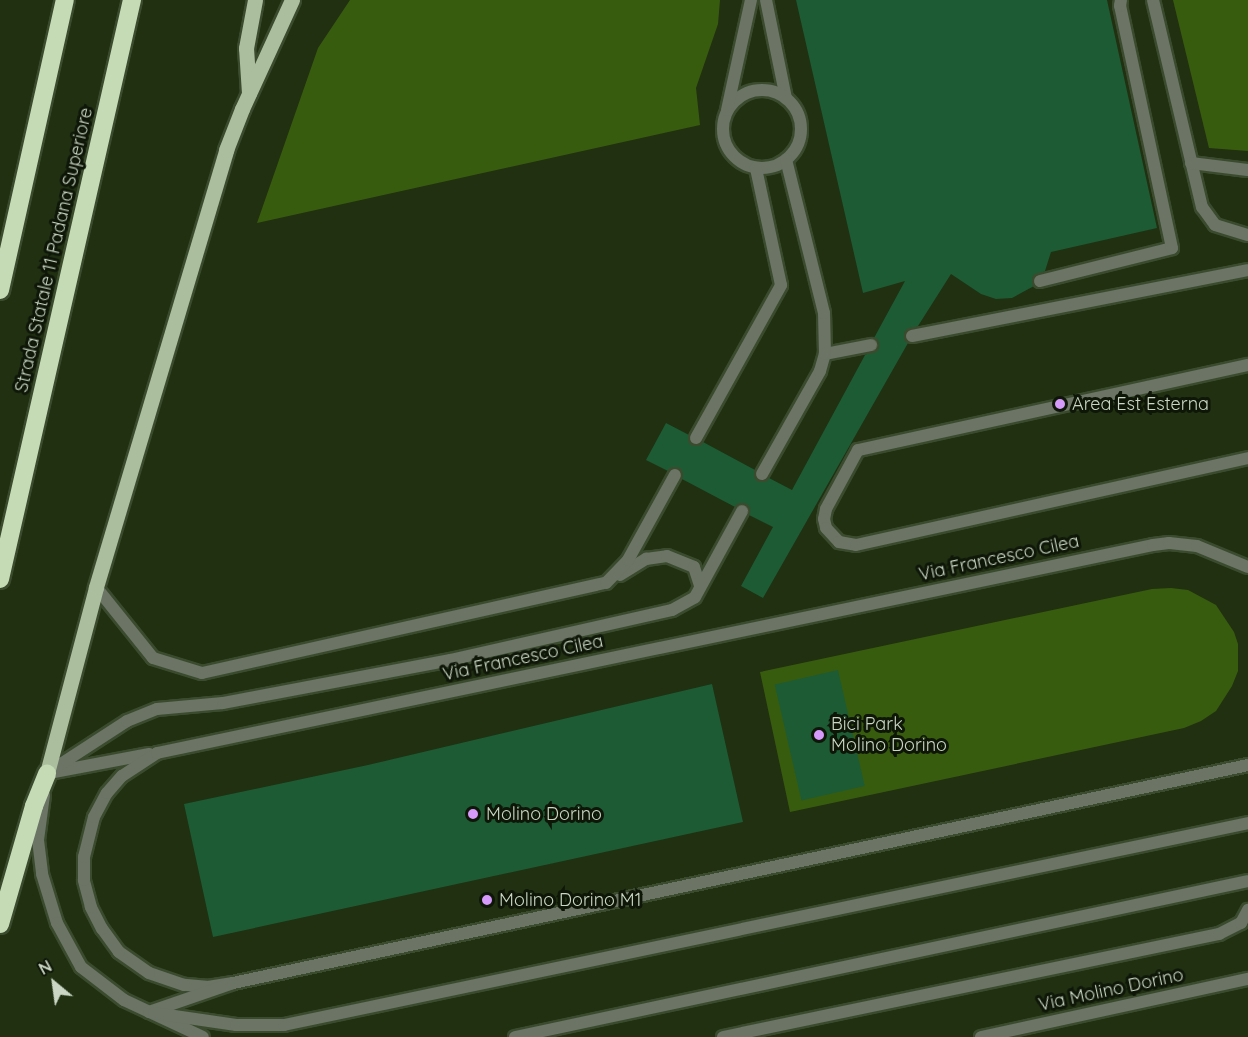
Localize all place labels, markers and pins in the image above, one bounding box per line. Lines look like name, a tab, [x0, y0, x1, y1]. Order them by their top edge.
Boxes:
place label: Area Est Esterna	[1072, 393, 1209, 415]
marker: Area Est Esterna	[1053, 397, 1067, 411]
place label: Bici Park Molino Dorino	[831, 714, 947, 756]
marker: Bici Park Molino Dorino	[812, 728, 826, 742]
place label: Molino Dorino	[486, 803, 602, 825]
marker: Molino Dorino	[464, 805, 482, 823]
place label: Molino Dorino M1	[499, 889, 641, 911]
marker: Molino Dorino M1	[480, 893, 494, 907]

